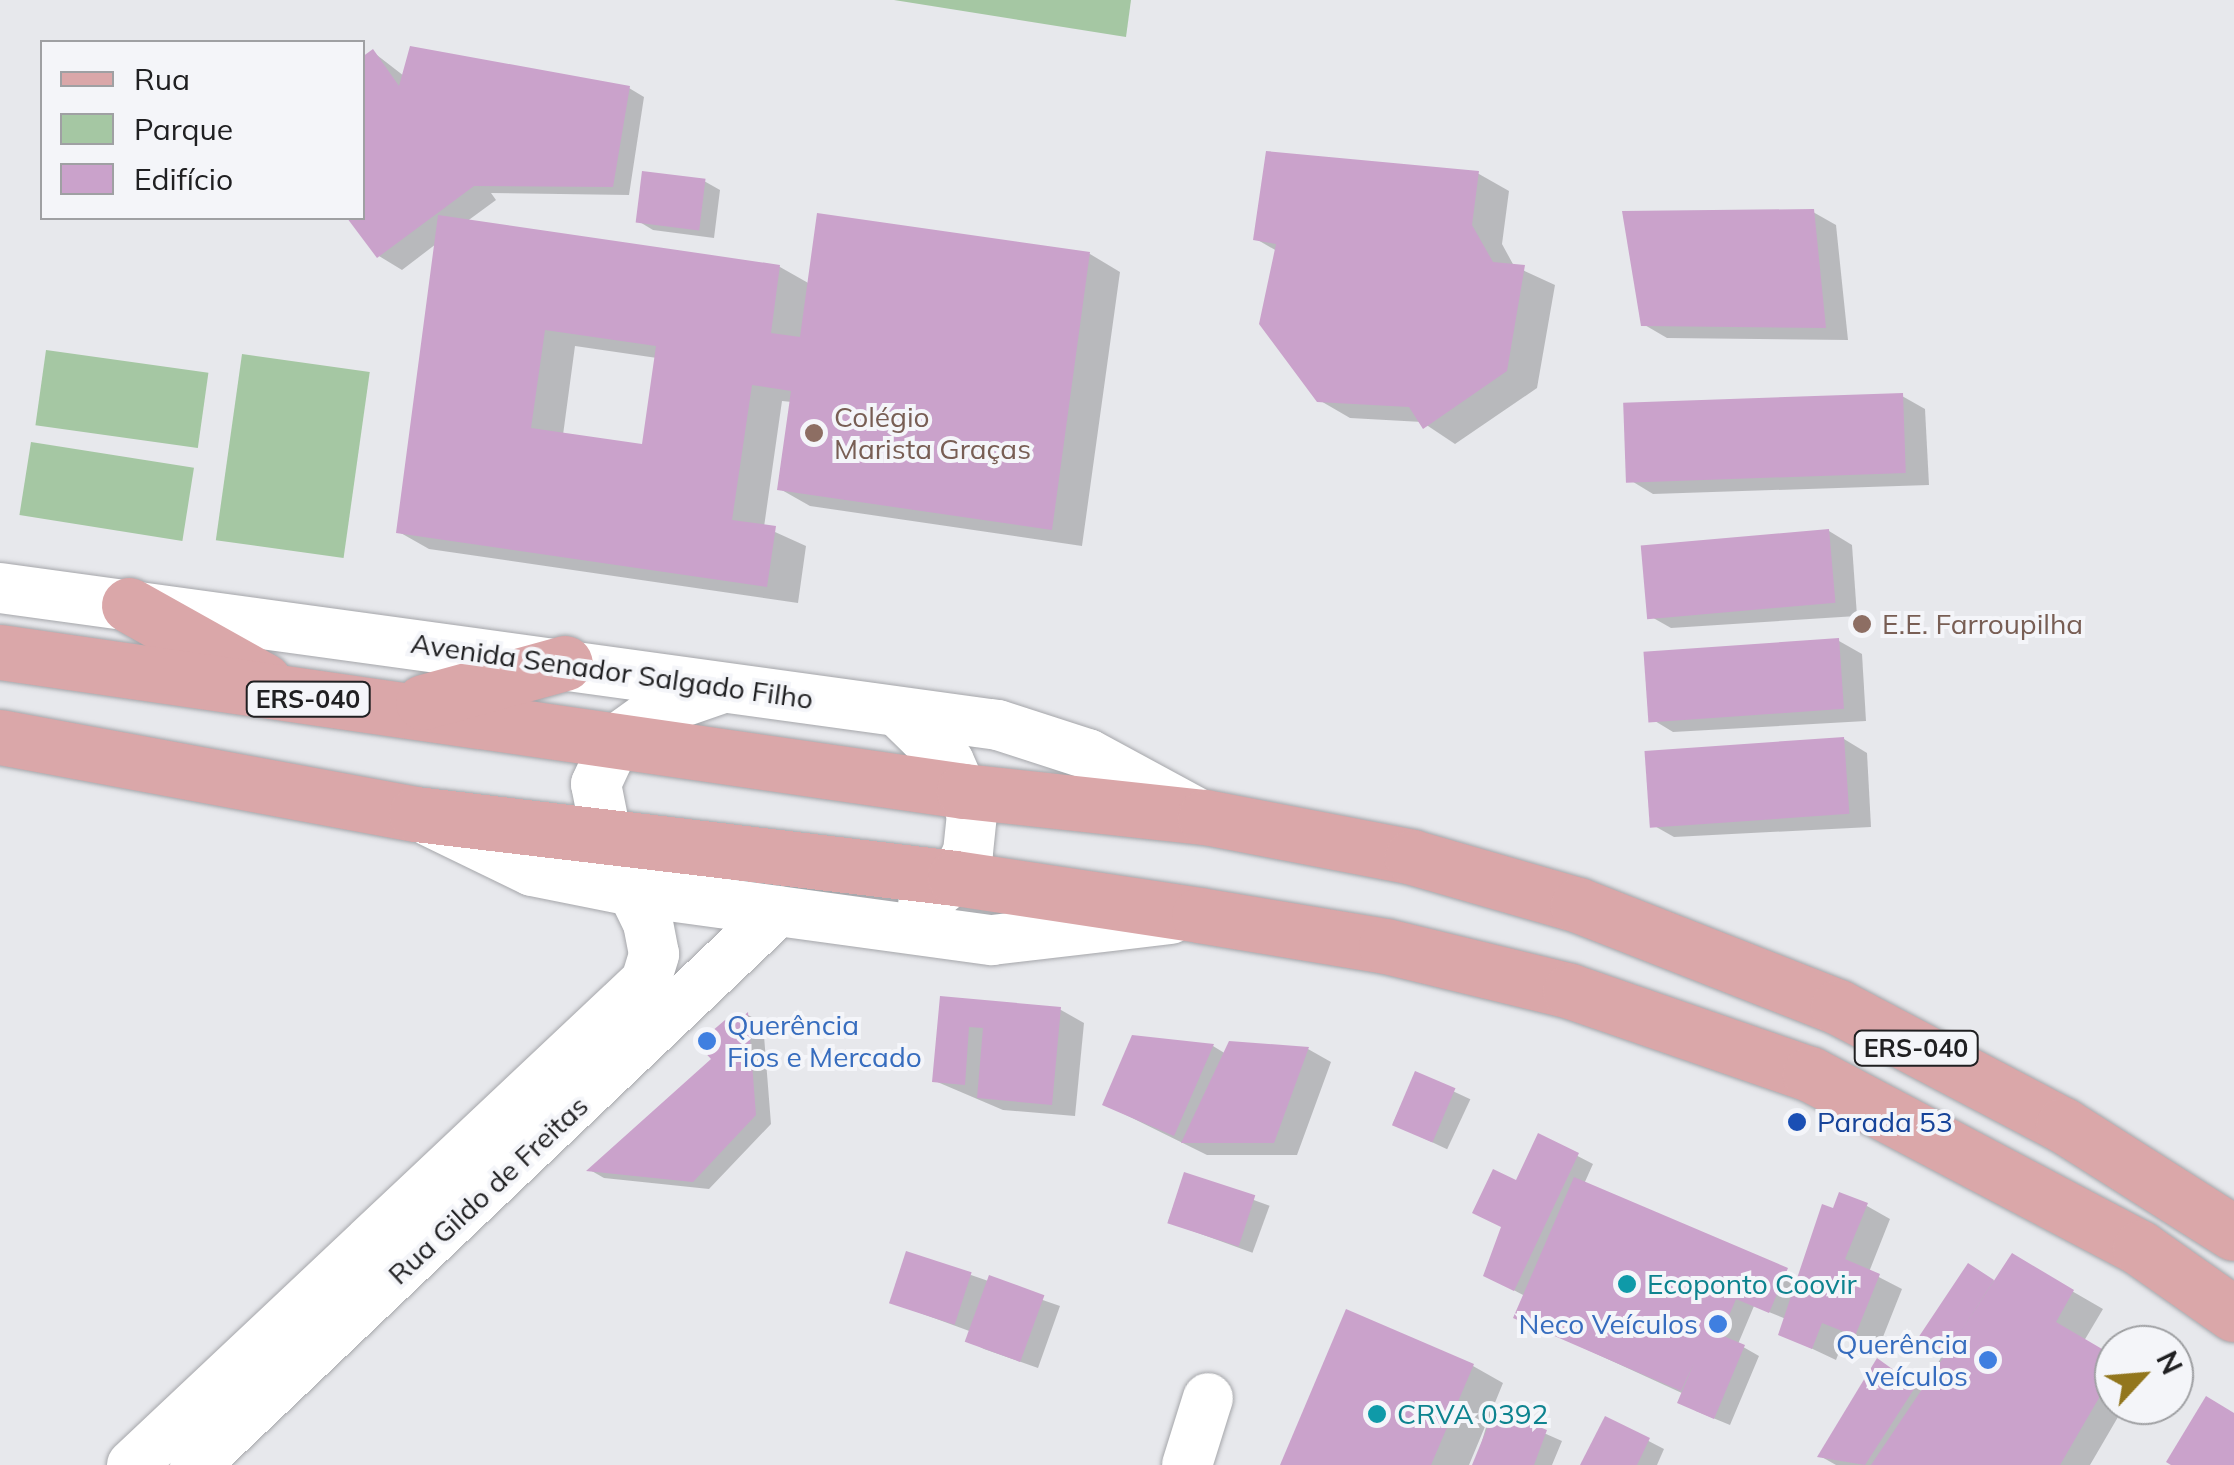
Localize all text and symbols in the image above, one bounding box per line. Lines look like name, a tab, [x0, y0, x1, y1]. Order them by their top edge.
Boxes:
legend	[40, 40, 365, 220]
text: Rua	[134, 60, 190, 98]
text: Parque	[134, 110, 233, 148]
text: Edifício	[134, 160, 233, 198]
place label: Colégio Marista Graças	[834, 400, 1031, 466]
marker: Colégio Marista Graças	[803, 422, 825, 444]
place label: E.E. Farroupilha	[1882, 607, 2083, 641]
marker: E.E. Farroupilha	[1851, 613, 1873, 635]
street label: Avenida Senador Salgado Filho	[409, 626, 815, 716]
road number: ERS-040	[246, 679, 370, 719]
place label: Querência Fios e Mercado	[727, 1008, 922, 1074]
road number: ERS-040	[1854, 1028, 1978, 1068]
marker: Querência Fios e Mercado	[696, 1030, 718, 1052]
street label: Rua Gildo de Freitas	[381, 1089, 595, 1291]
place label: Parada 53	[1817, 1105, 1953, 1139]
marker: Parada 53	[1786, 1111, 1808, 1133]
place label: Ecoponto Coovir	[1647, 1267, 1857, 1301]
marker: Ecoponto Coovir	[1616, 1273, 1638, 1295]
place label: Neco Veículos	[1519, 1307, 1698, 1341]
marker: Neco Veículos	[1707, 1313, 1729, 1335]
north arrow	[2094, 1325, 2194, 1425]
place label: Querência veículos	[1836, 1327, 1968, 1393]
text: N	[2149, 1345, 2190, 1380]
marker: Querência veículos	[1977, 1349, 1999, 1371]
place label: CRVA 0392	[1397, 1397, 1548, 1431]
marker: CRVA 0392	[1366, 1403, 1388, 1425]

